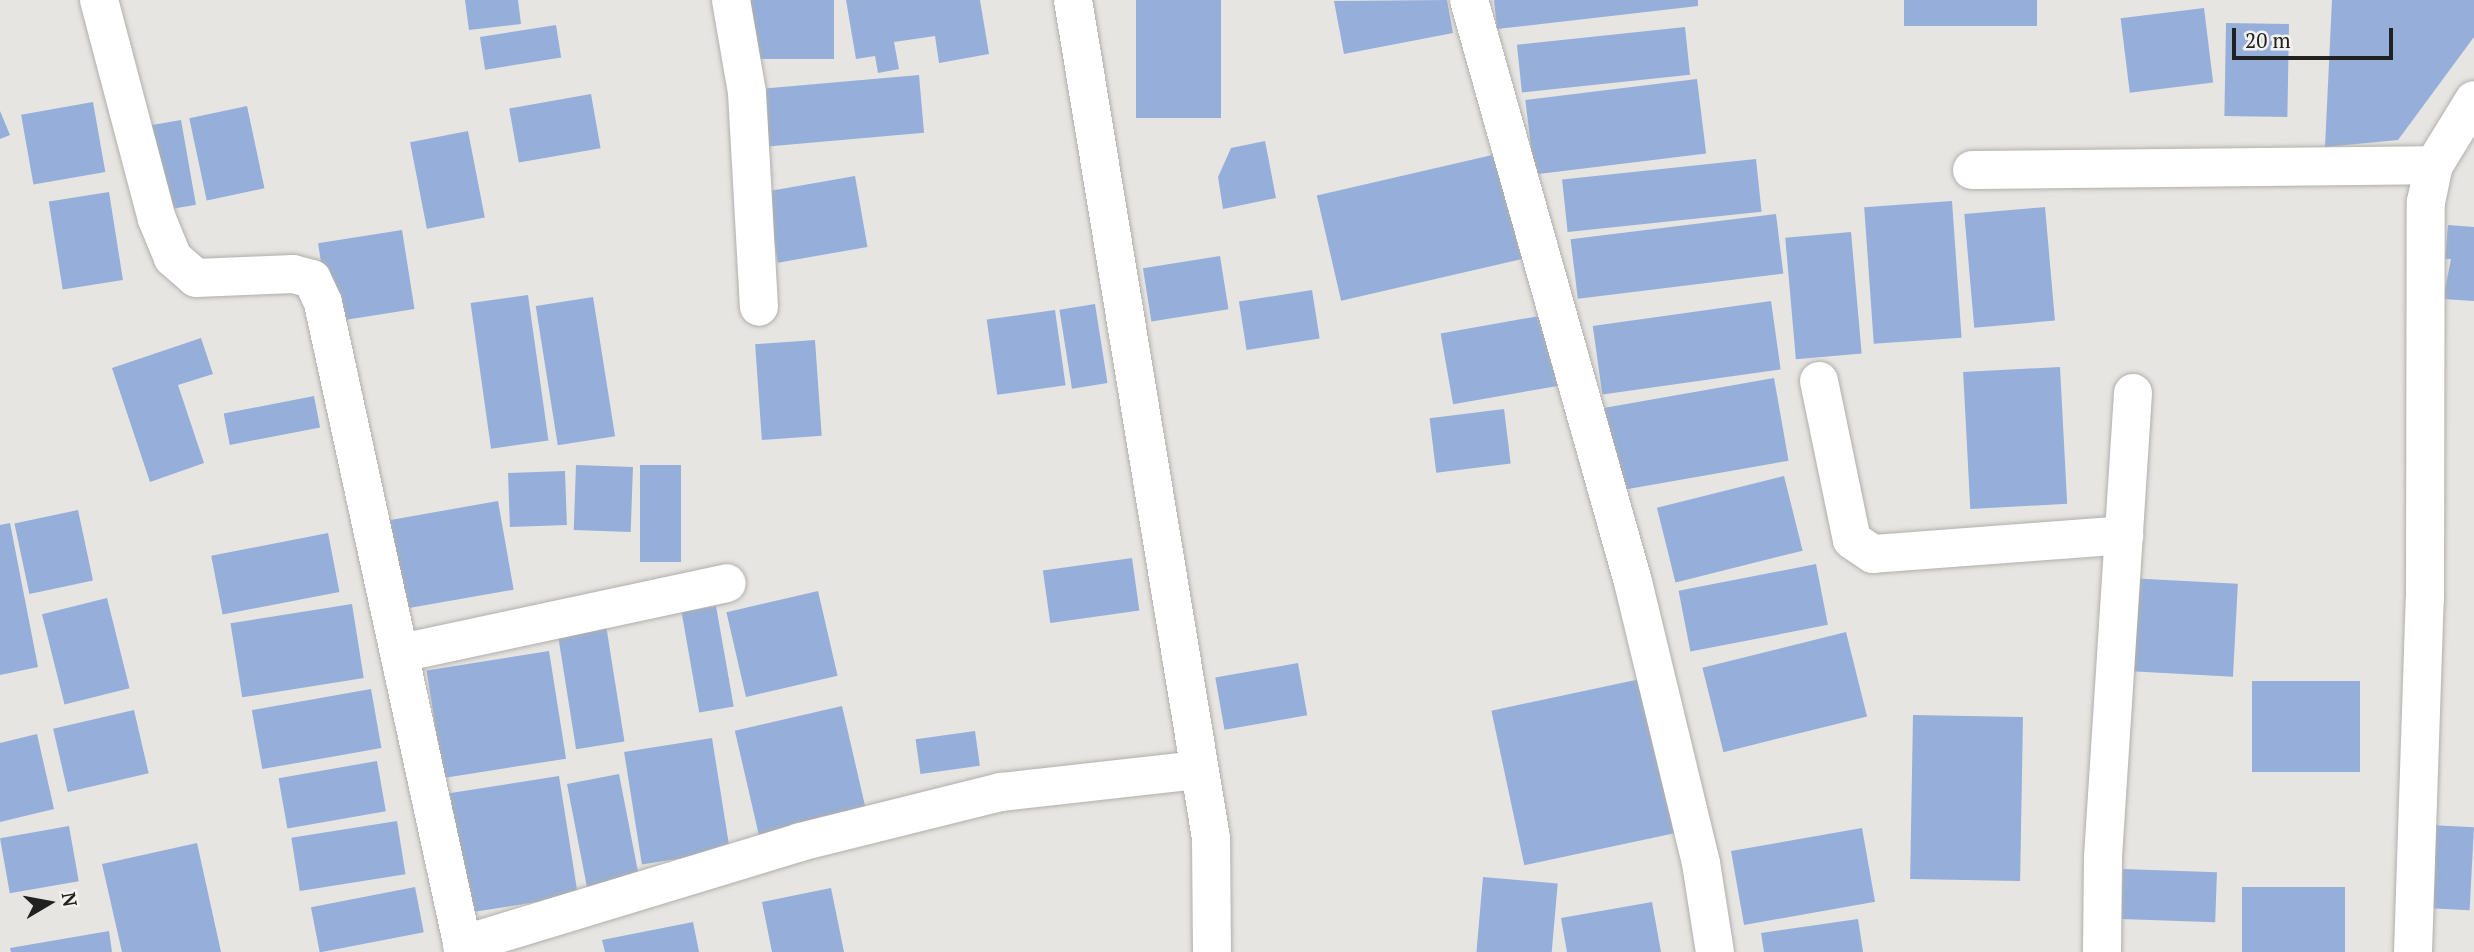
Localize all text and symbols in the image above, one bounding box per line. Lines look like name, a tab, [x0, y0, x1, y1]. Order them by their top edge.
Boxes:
scale bar	[2236, 14, 2397, 58]
text: 20 m	[2245, 26, 2291, 54]
north arrow	[14, 868, 84, 938]
text: N	[57, 890, 84, 909]

